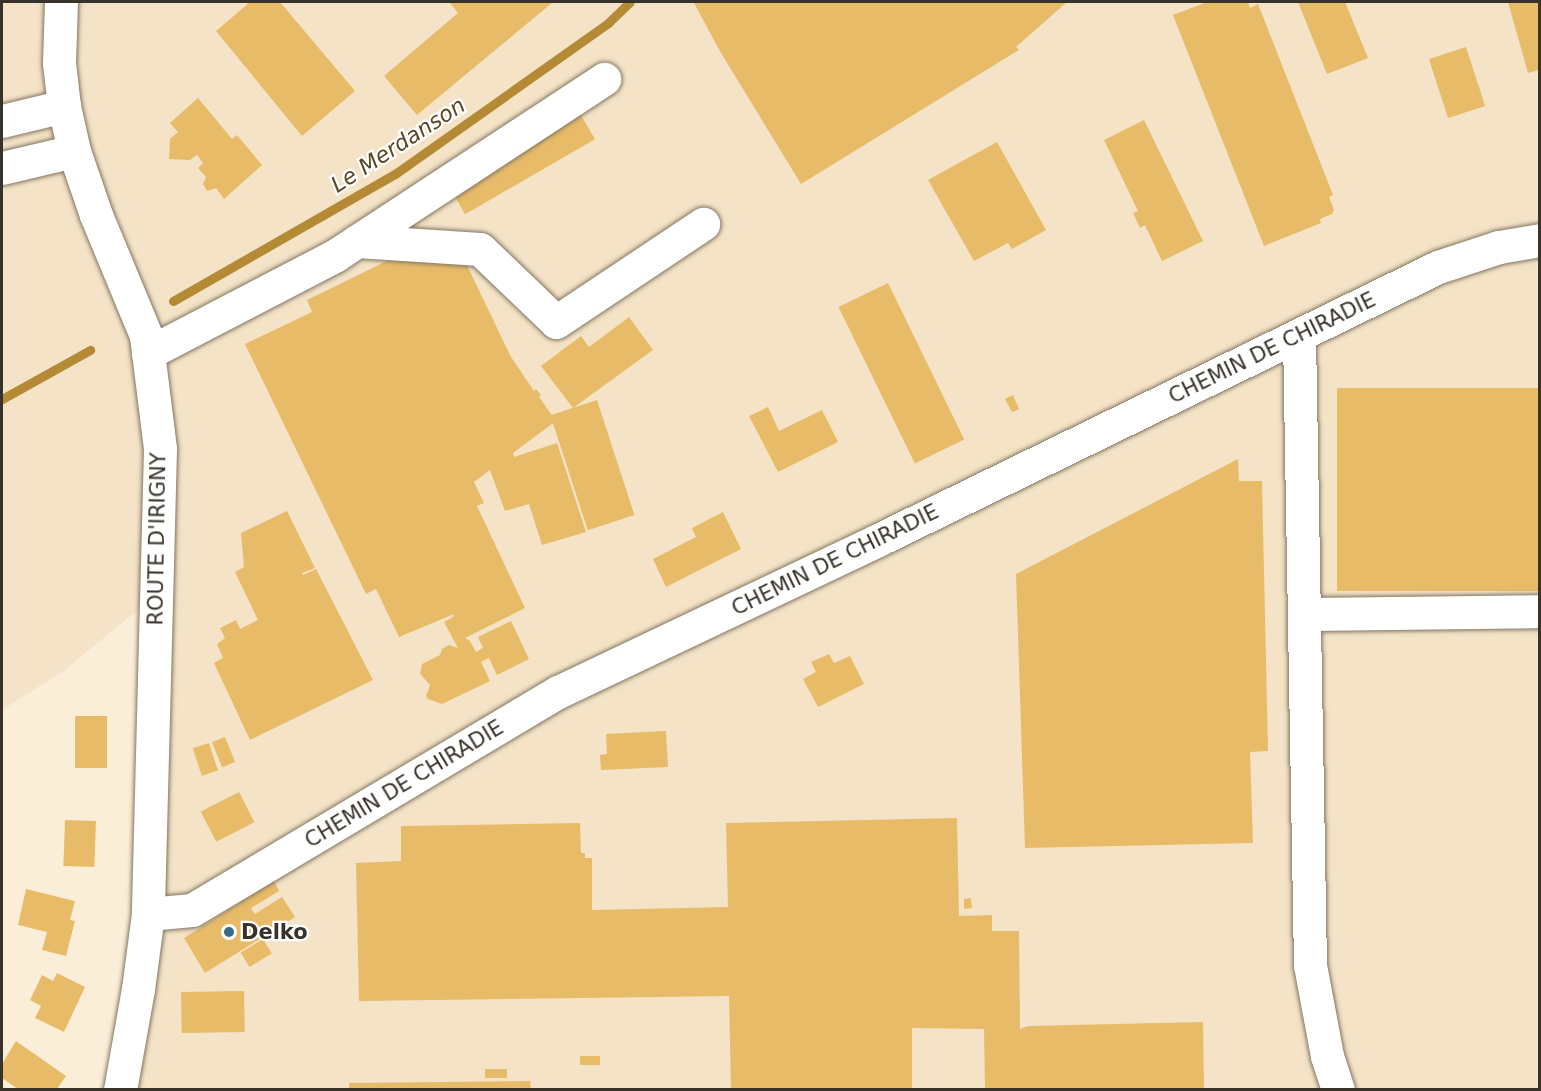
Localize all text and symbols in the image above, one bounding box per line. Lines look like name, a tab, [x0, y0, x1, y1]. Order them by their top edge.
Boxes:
water label: Le Merdanson	[326, 92, 470, 198]
street label: CHEMIN DE CHIRADIE	[1164, 287, 1380, 409]
street label: ROUTE D'IRIGNY	[143, 452, 171, 626]
street label: CHEMIN DE CHIRADIE	[727, 499, 943, 621]
street label: CHEMIN DE CHIRADIE	[300, 715, 508, 853]
place label: Delko	[241, 919, 308, 945]
marker: Delko	[222, 925, 236, 939]

